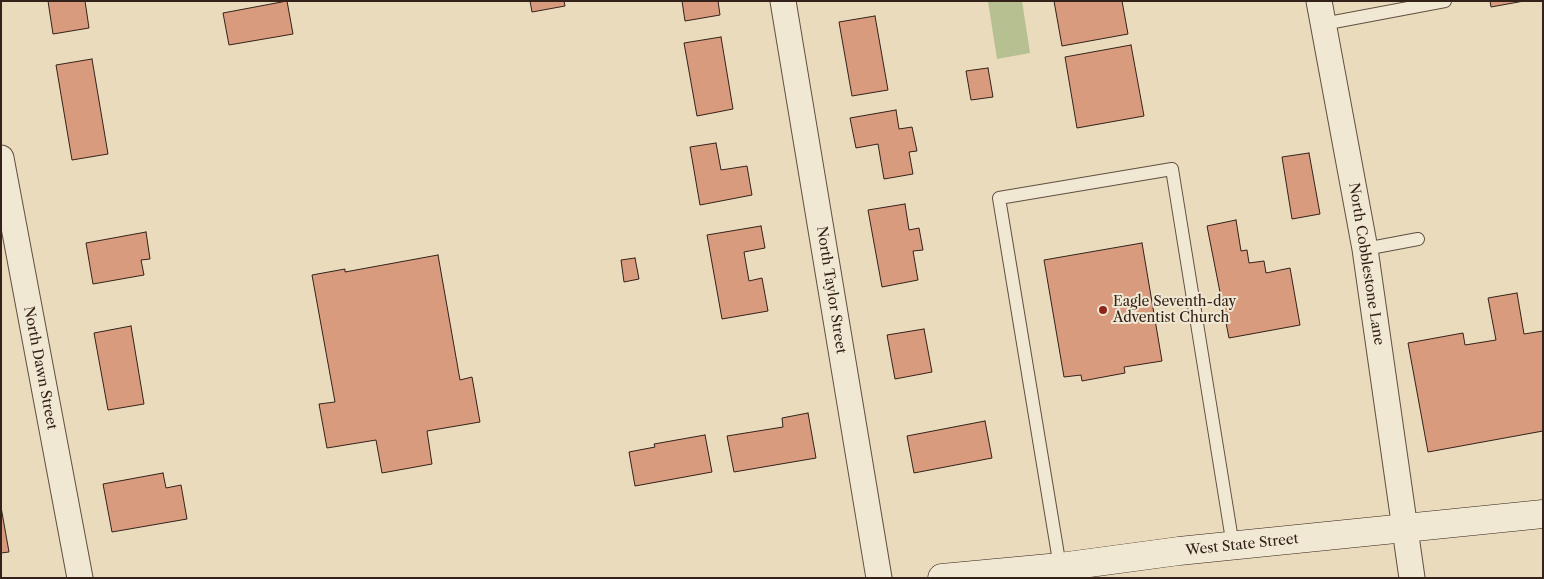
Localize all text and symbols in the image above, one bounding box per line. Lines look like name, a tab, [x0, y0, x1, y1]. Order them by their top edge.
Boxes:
street label: North Cobblestone Lane	[1345, 181, 1387, 347]
street label: North Taylor Street	[813, 225, 849, 355]
place label: Eagle Seventh-day Adventist Church	[1113, 294, 1236, 326]
marker: Eagle Seventh-day Adventist Church	[1097, 304, 1109, 316]
street label: North Dawn Street	[20, 305, 60, 431]
street label: West State Street	[1185, 531, 1299, 559]

